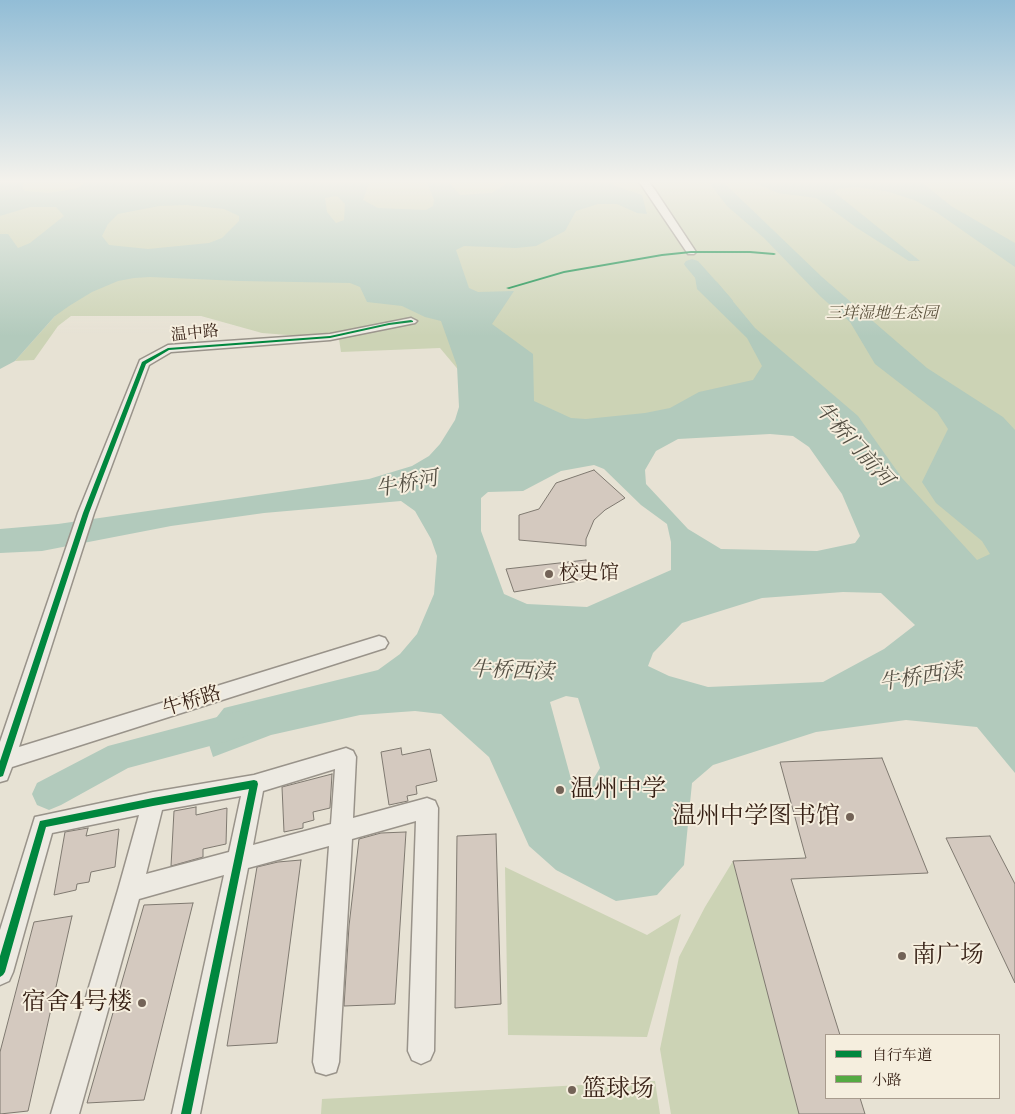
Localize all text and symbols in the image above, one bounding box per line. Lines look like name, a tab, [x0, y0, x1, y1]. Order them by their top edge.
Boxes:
park label: 三垟湿地生态园	[826, 304, 938, 324]
street label: 温中路	[170, 322, 220, 346]
water label: 牛桥门前河	[809, 398, 897, 492]
water label: 牛桥河	[374, 467, 440, 503]
place label: 校史馆	[559, 562, 619, 586]
marker: 校史馆	[543, 568, 555, 580]
water label: 牛桥西渎	[470, 658, 554, 686]
water label: 牛桥西渎	[878, 659, 964, 697]
street label: 牛桥路	[160, 682, 224, 722]
place label: 温州中学	[570, 776, 666, 804]
marker: 温州中学	[554, 784, 566, 796]
place label: 温州中学图书馆	[672, 803, 840, 831]
marker: 温州中学图书馆	[844, 811, 856, 823]
place label: 南广场	[912, 942, 984, 970]
marker: 南广场	[896, 950, 908, 962]
place label: 宿舍4号楼	[22, 989, 132, 1017]
marker: 宿舍4号楼	[136, 997, 148, 1009]
legend	[825, 1034, 1000, 1099]
text: 自行车道	[872, 1046, 932, 1065]
text: 小路	[872, 1071, 902, 1090]
place label: 篮球场	[582, 1076, 654, 1104]
marker: 篮球场	[566, 1084, 578, 1096]

